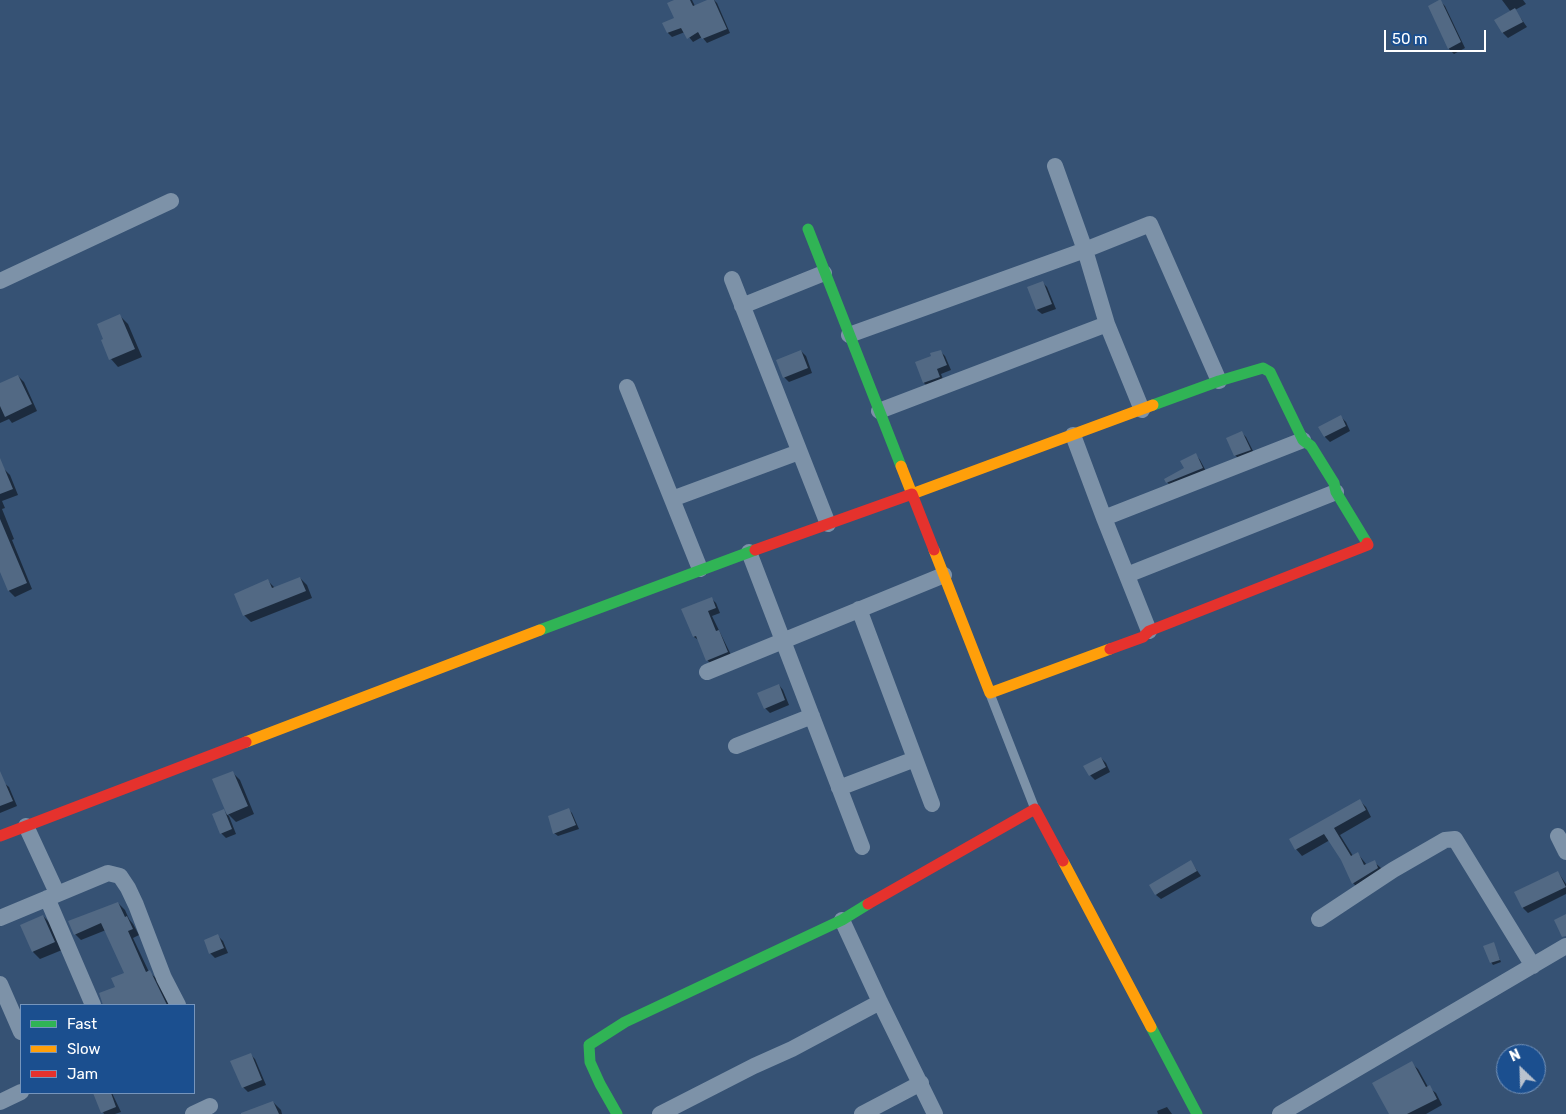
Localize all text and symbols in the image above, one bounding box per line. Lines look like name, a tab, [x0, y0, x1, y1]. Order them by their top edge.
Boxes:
scale bar	[1386, 20, 1488, 52]
text: 50 m	[1392, 30, 1427, 48]
legend	[20, 1004, 195, 1094]
text: Fast	[67, 1015, 97, 1033]
text: Slow	[67, 1040, 100, 1058]
north arrow	[1496, 1044, 1546, 1094]
text: N	[1507, 1046, 1523, 1066]
text: Jam	[67, 1065, 98, 1083]

